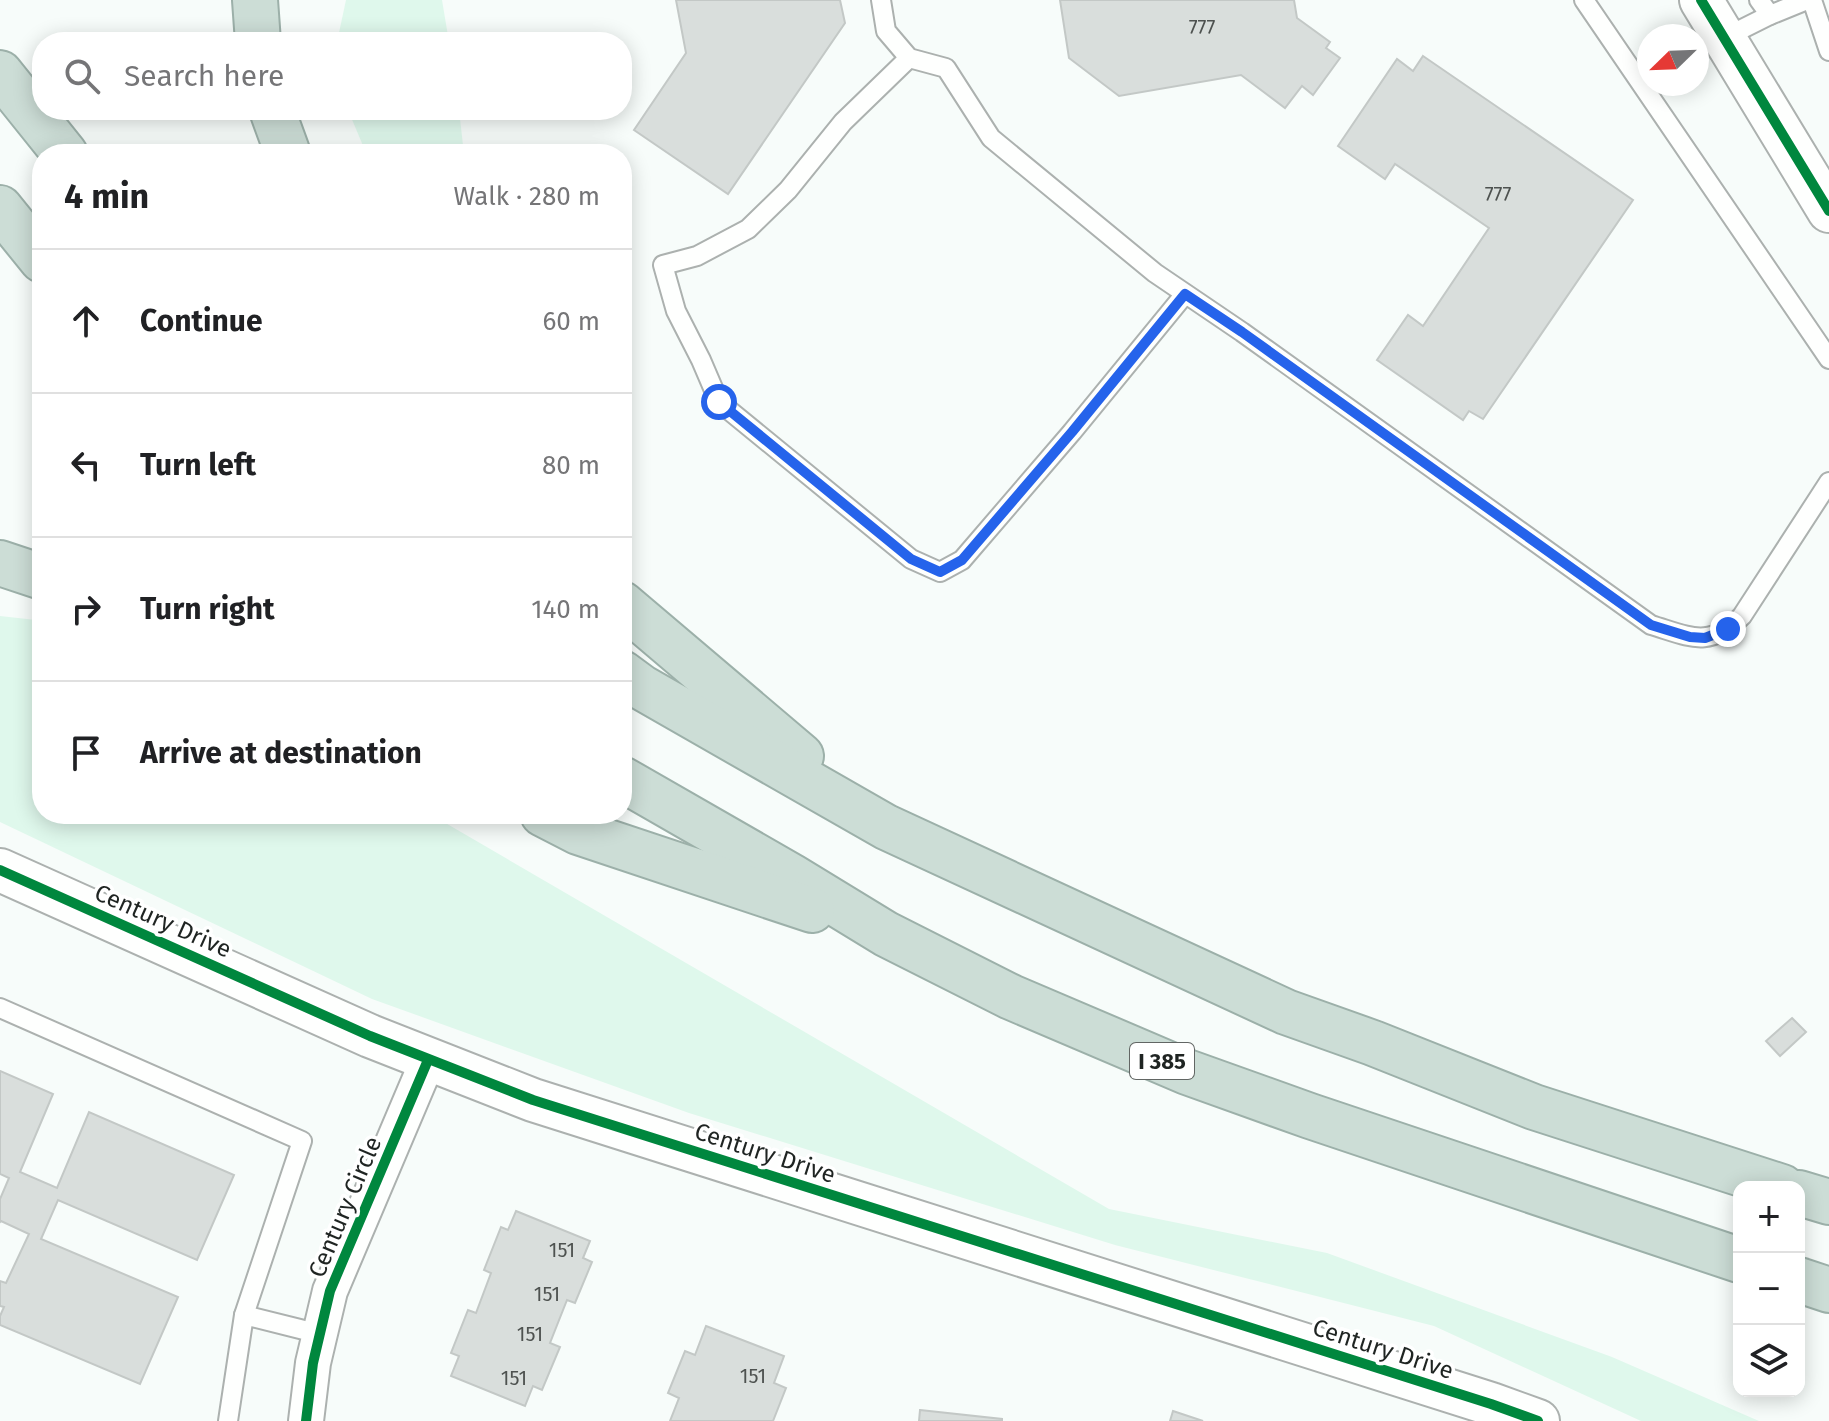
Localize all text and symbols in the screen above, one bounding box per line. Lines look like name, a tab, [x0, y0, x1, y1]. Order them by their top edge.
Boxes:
house number: 777	[1189, 15, 1215, 39]
north arrow	[1637, 24, 1709, 96]
search box	[32, 32, 632, 120]
icon: search	[60, 54, 104, 98]
text: Search here	[124, 58, 284, 94]
text: 4 min	[64, 176, 149, 217]
text: Walk · 280 m	[454, 181, 600, 212]
house number: 777	[1485, 182, 1511, 206]
icon: ahead	[64, 299, 108, 343]
text: Continue	[140, 303, 263, 339]
text: 60 m	[542, 306, 600, 337]
route start	[701, 384, 737, 420]
icon: left	[64, 443, 108, 487]
text: Turn left	[140, 447, 256, 483]
text: 80 m	[542, 450, 600, 481]
icon: right	[64, 587, 108, 631]
text: Turn right	[140, 591, 275, 627]
text: 140 m	[531, 594, 600, 625]
route end	[1710, 611, 1746, 647]
icon: arrive	[64, 731, 108, 775]
text: Arrive at destination	[140, 735, 422, 771]
street label: Century Drive	[90, 878, 236, 964]
road number: I 385	[1130, 1043, 1194, 1079]
street label: Century Drive	[691, 1117, 839, 1189]
street label: Century Circle	[303, 1132, 387, 1282]
map controls	[1733, 1181, 1805, 1397]
button: +	[1733, 1181, 1805, 1253]
house number: 151	[549, 1238, 575, 1262]
button: −	[1733, 1253, 1805, 1325]
house number: 151	[534, 1282, 560, 1306]
street label: Century Drive	[1309, 1313, 1457, 1385]
house number: 151	[517, 1322, 543, 1346]
button: layers	[1733, 1325, 1805, 1397]
house number: 151	[740, 1364, 766, 1388]
house number: 151	[501, 1366, 527, 1390]

